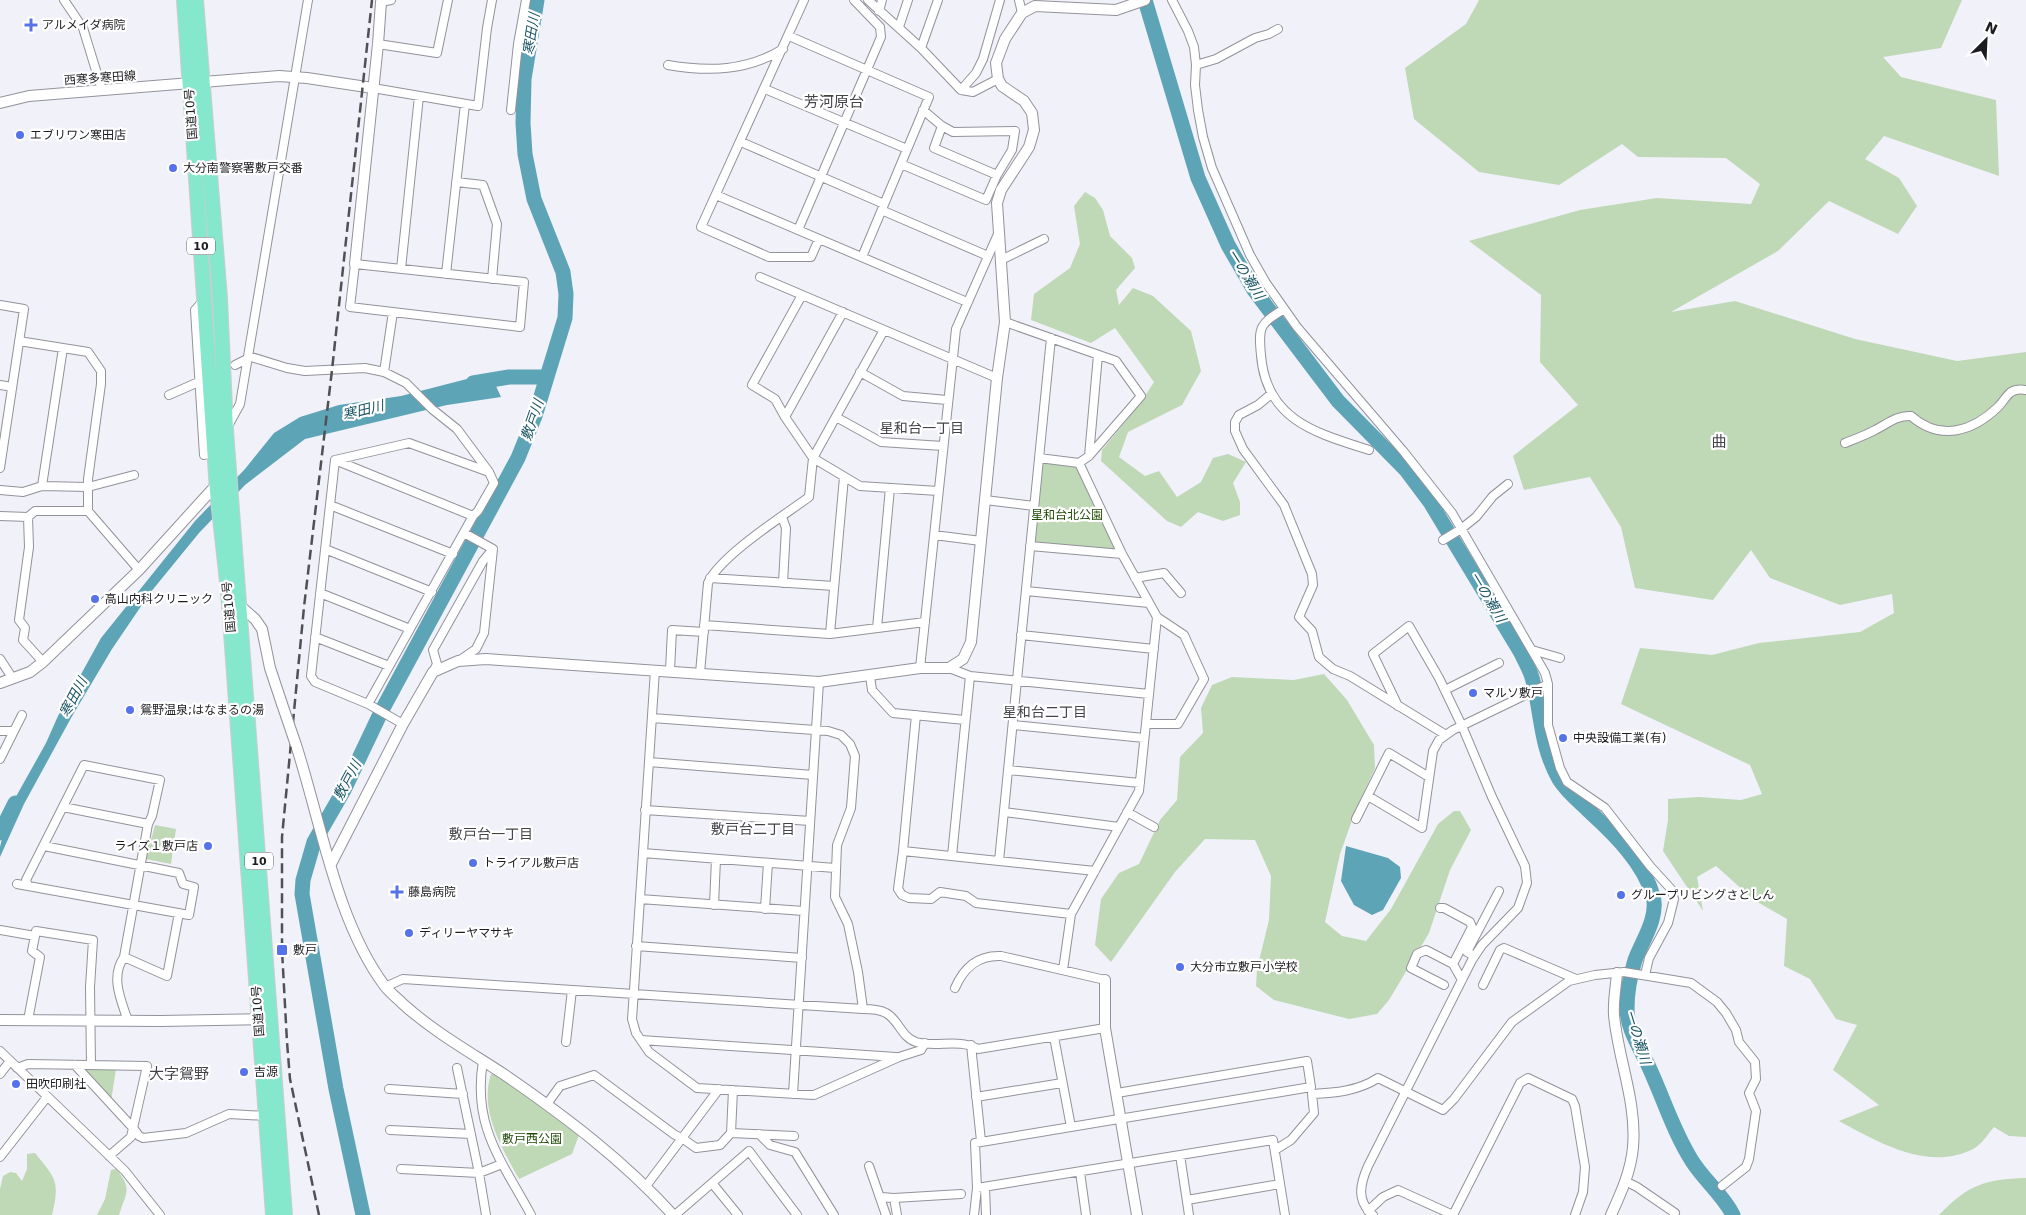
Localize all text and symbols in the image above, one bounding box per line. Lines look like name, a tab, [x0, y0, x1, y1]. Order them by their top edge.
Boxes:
water label: 寒田川	[520, 10, 542, 56]
north arrow	[1961, 15, 2011, 65]
marker: アルメイダ病院	[24, 18, 38, 32]
place label: アルメイダ病院	[42, 18, 125, 32]
text: N	[1983, 18, 2000, 38]
street label: 西寒多寒田線	[64, 69, 136, 87]
street label: 国道10号	[182, 88, 200, 140]
district label: 芳河原台	[804, 93, 864, 111]
place label: エブリワン寒田店	[30, 128, 126, 142]
marker: エブリワン寒田店	[14, 129, 26, 141]
place label: 大分南警察署敷戸交番	[183, 161, 303, 175]
marker: 大分南警察署敷戸交番	[167, 162, 179, 174]
road number: 10	[187, 238, 215, 255]
water label: 一の瀬川	[1224, 246, 1269, 304]
water label: 敷戸川	[518, 396, 547, 442]
water label: 寒田川	[341, 397, 387, 423]
district label: 星和台一丁目	[880, 420, 964, 436]
district label: 曲	[1711, 433, 1727, 451]
park label: 星和台北公園	[1031, 508, 1103, 522]
water label: 一の瀬川	[1467, 569, 1510, 627]
street label: 国道10号	[220, 581, 238, 633]
place label: 高山内科クリニック	[105, 592, 213, 606]
marker: 高山内科クリニック	[89, 593, 101, 605]
water label: 寒田川	[56, 673, 91, 719]
place label: マルソ敷戸	[1483, 686, 1543, 700]
marker: マルソ敷戸	[1467, 687, 1479, 699]
place label: 鴛野温泉;はなまるの湯	[140, 703, 264, 717]
marker: 鴛野温泉;はなまるの湯	[124, 704, 136, 716]
district label: 星和台二丁目	[1003, 704, 1087, 720]
place label: 中央設備工業(有)	[1573, 731, 1666, 745]
marker: 中央設備工業(有)	[1557, 732, 1569, 744]
water label: 敷戸川	[330, 756, 365, 802]
district label: 敷戸台二丁目	[711, 821, 795, 837]
district label: 敷戸台一丁目	[449, 826, 533, 842]
place label: ライズ１敷戸店	[114, 839, 198, 853]
marker: ライズ１敷戸店	[202, 840, 214, 852]
road number: 10	[245, 852, 273, 869]
place label: トライアル敷戸店	[483, 856, 579, 870]
marker: トライアル敷戸店	[467, 857, 479, 869]
marker: 藤島病院	[390, 885, 404, 899]
place label: 藤島病院	[408, 885, 456, 899]
place label: グループリビングさとしん	[1631, 888, 1774, 902]
marker: グループリビングさとしん	[1615, 889, 1627, 901]
place label: ディリーヤマサキ	[419, 926, 514, 940]
marker: ディリーヤマサキ	[403, 927, 415, 939]
marker: 敷戸	[275, 943, 289, 957]
place label: 敷戸	[293, 943, 317, 957]
place label: 大分市立敷戸小学校	[1190, 960, 1298, 974]
marker: 大分市立敷戸小学校	[1174, 961, 1186, 973]
street label: 国道10号	[249, 985, 267, 1037]
water label: 一の瀬川	[1622, 1008, 1654, 1068]
district label: 大字鴛野	[149, 1065, 209, 1083]
place label: 吉源	[254, 1065, 278, 1079]
marker: 吉源	[238, 1066, 250, 1078]
place label: 田吹印刷社	[26, 1077, 86, 1091]
marker: 田吹印刷社	[10, 1078, 22, 1090]
park label: 敷戸西公園	[502, 1132, 562, 1146]

